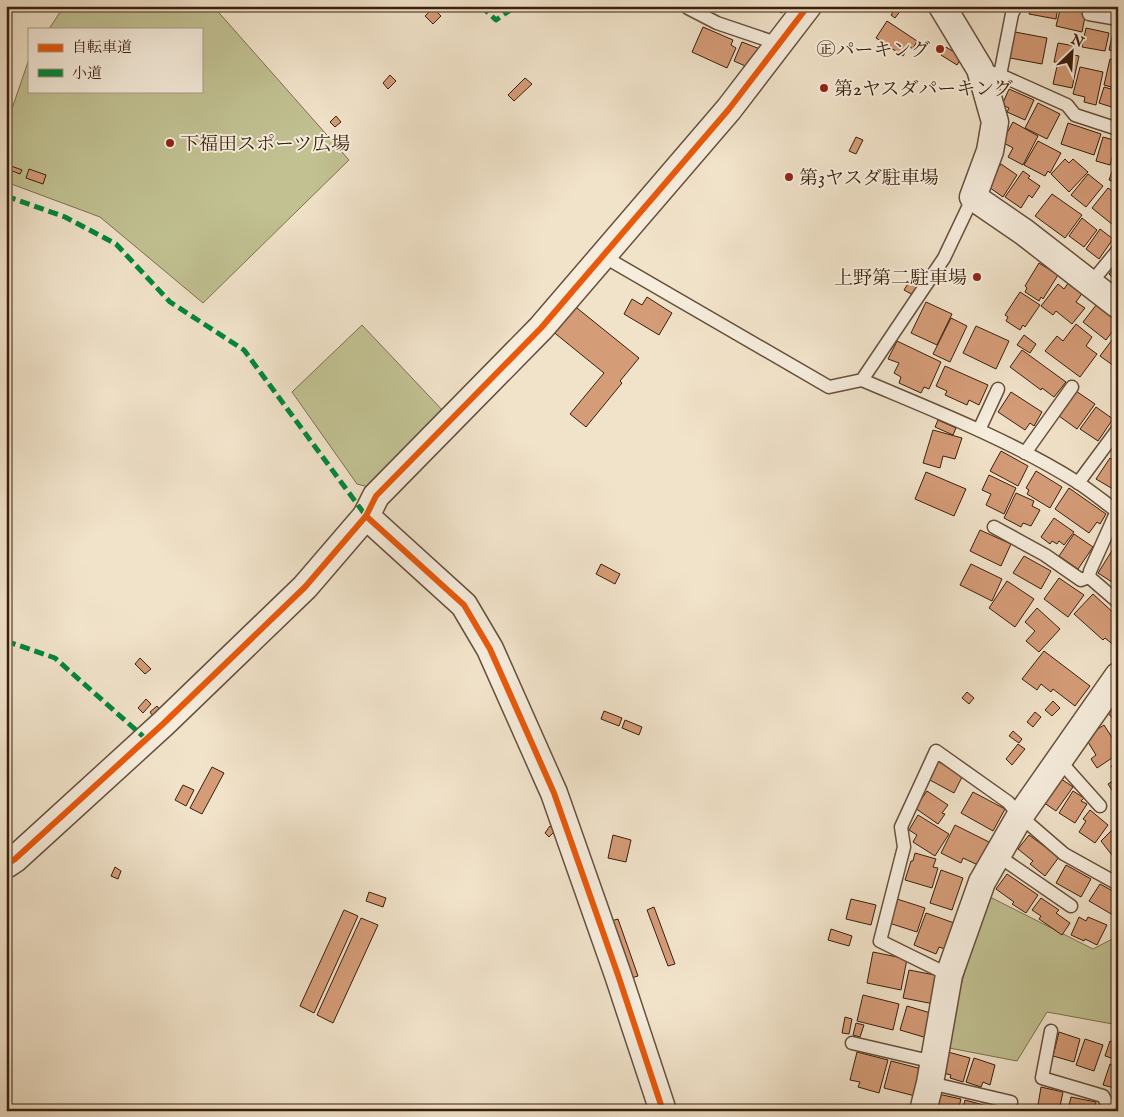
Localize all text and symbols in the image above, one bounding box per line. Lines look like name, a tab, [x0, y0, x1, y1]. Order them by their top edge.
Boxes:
legend	[28, 28, 202, 92]
north arrow	[1046, 28, 1096, 78]
text: N	[1067, 30, 1086, 52]
text: 自転車道	[72, 38, 132, 57]
place label: ㊣パーキング	[817, 39, 930, 63]
marker: ㊣パーキング	[934, 43, 946, 55]
text: 小道	[72, 64, 102, 83]
place label: 第2ヤスダパーキング	[834, 78, 1013, 102]
marker: 第2ヤスダパーキング	[818, 82, 830, 94]
place label: 下福田スポーツ広場	[180, 133, 350, 157]
marker: 下福田スポーツ広場	[164, 137, 176, 149]
place label: 第3ヤスダ駐車場	[799, 167, 939, 191]
marker: 第3ヤスダ駐車場	[783, 171, 795, 183]
place label: 上野第二駐車場	[834, 267, 967, 291]
marker: 上野第二駐車場	[971, 271, 983, 283]

